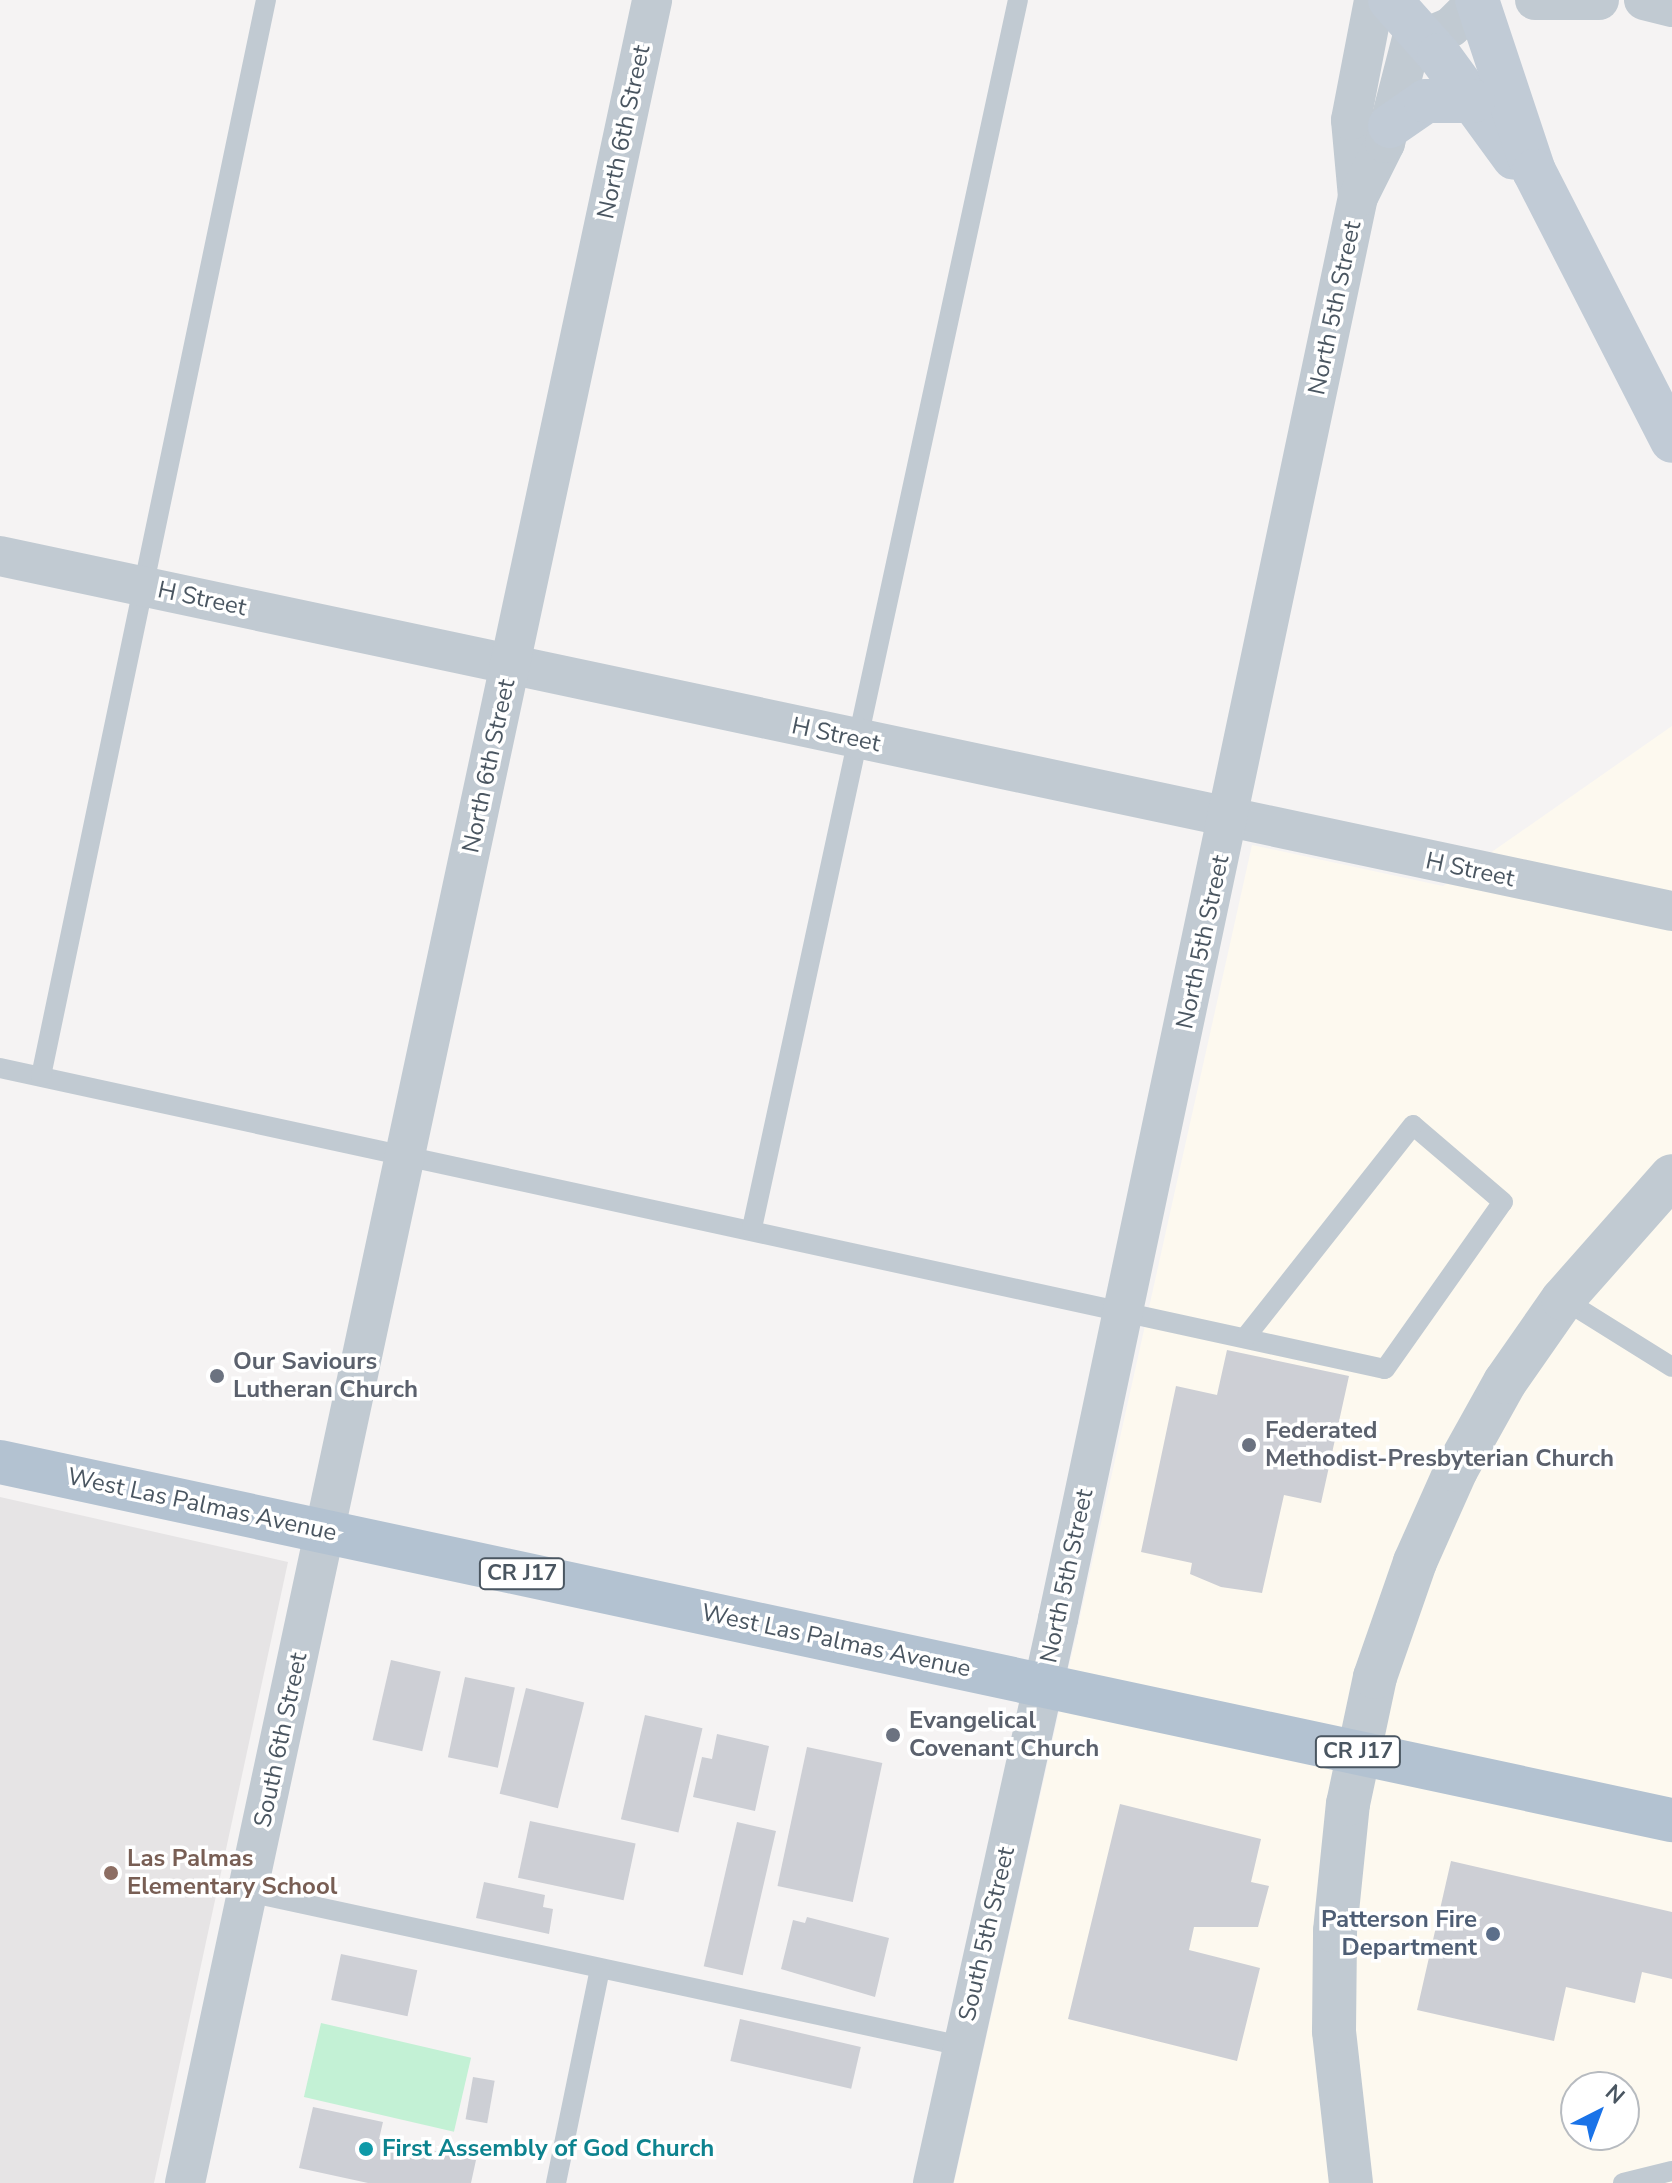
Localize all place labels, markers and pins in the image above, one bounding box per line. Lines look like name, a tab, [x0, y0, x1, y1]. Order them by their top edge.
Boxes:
place label: Our Saviours Lutheran Church	[233, 1348, 418, 1404]
marker: Our Saviours Lutheran Church	[208, 1367, 226, 1385]
place label: Federated Methodist-Presbyterian Church	[1265, 1417, 1614, 1473]
marker: Federated Methodist-Presbyterian Church	[1240, 1436, 1258, 1454]
place label: Evangelical Covenant Church	[909, 1707, 1099, 1763]
marker: Evangelical Covenant Church	[884, 1726, 902, 1744]
place label: Las Palmas Elementary School	[127, 1845, 337, 1901]
marker: Las Palmas Elementary School	[102, 1864, 120, 1882]
place label: Patterson Fire Department	[1321, 1906, 1477, 1962]
marker: Patterson Fire Department	[1484, 1925, 1502, 1943]
place label: First Assembly of God Church	[382, 2135, 714, 2163]
marker: First Assembly of God Church	[357, 2140, 375, 2158]

